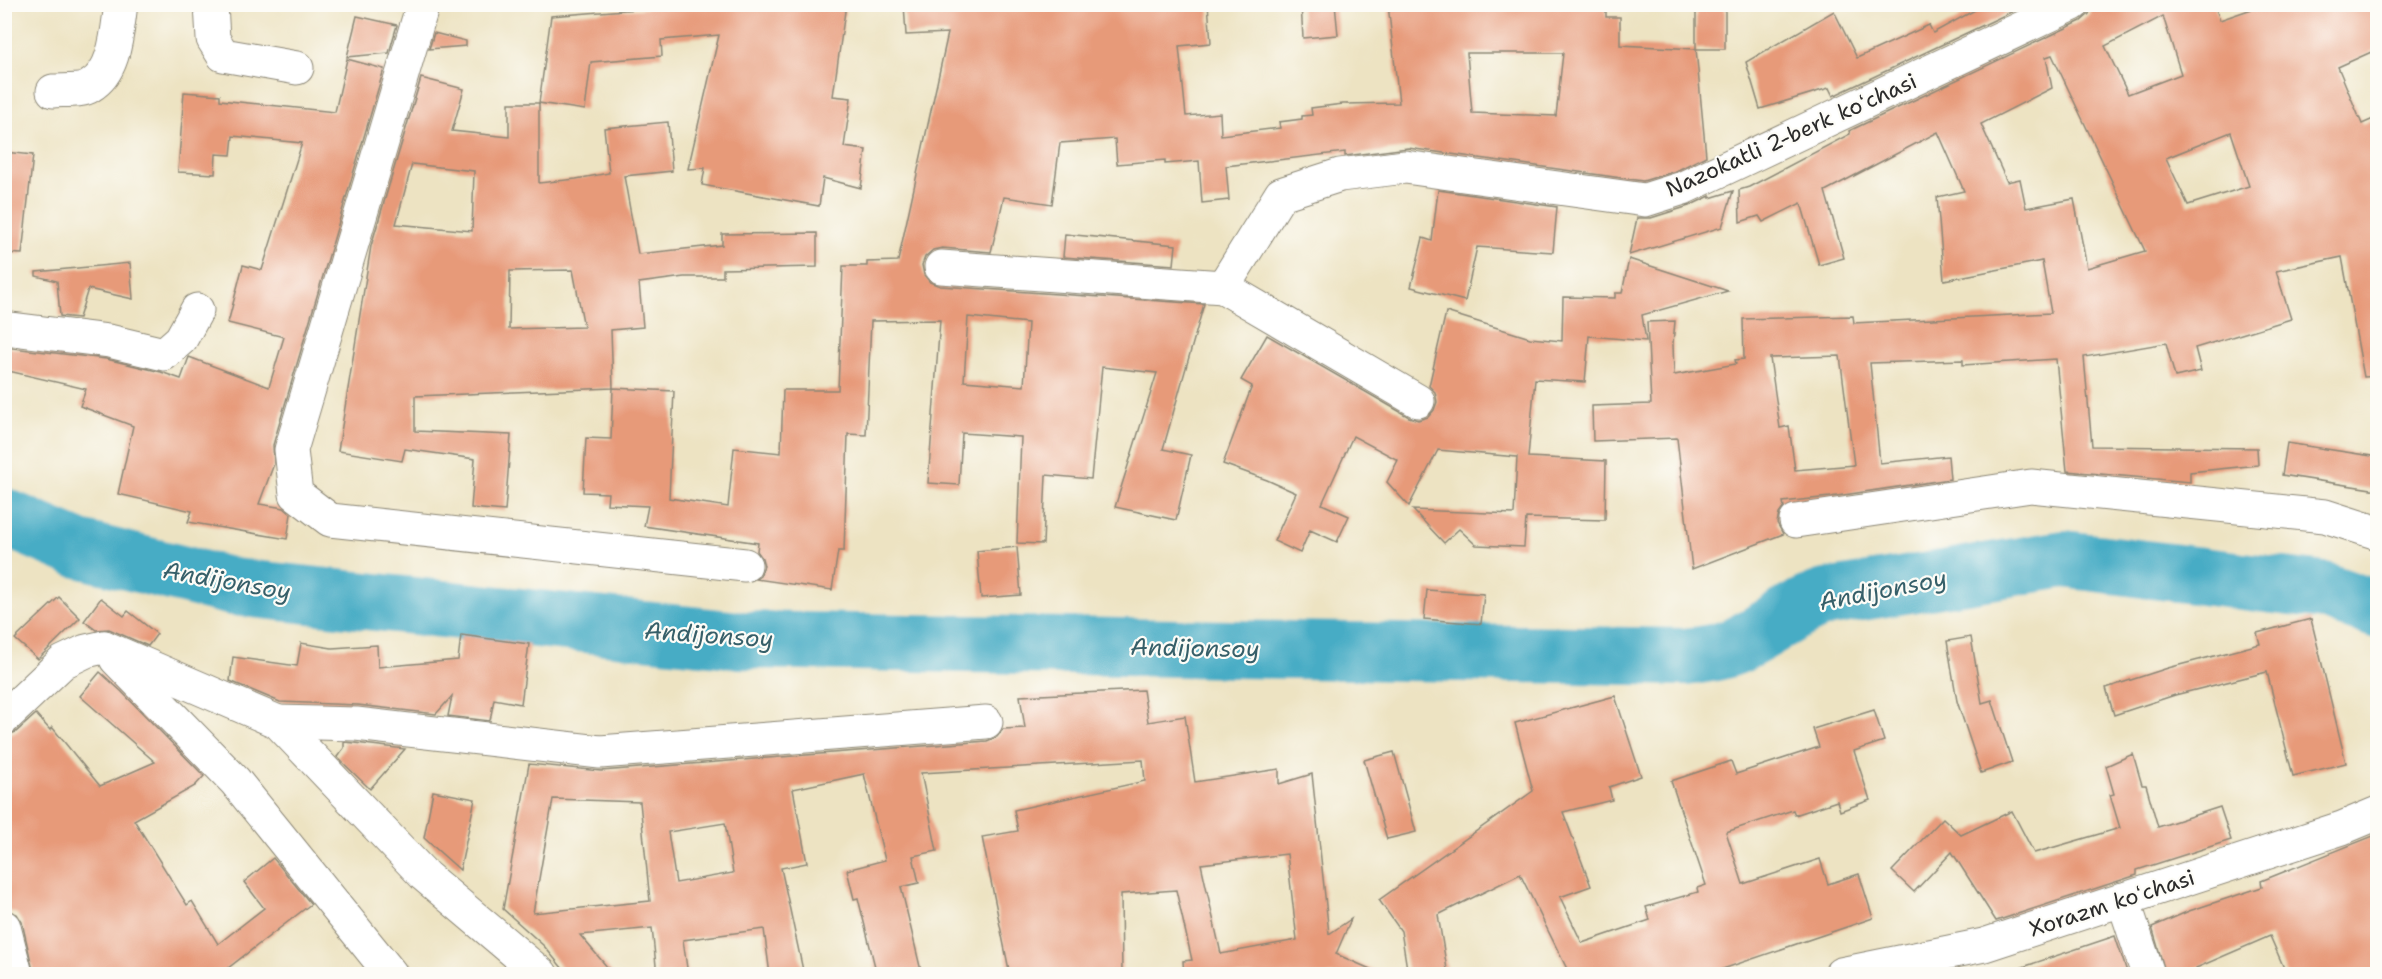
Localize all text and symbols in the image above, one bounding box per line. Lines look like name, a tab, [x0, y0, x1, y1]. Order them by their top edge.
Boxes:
street label: Nazokatli 2-berk koʻchasi	[1661, 66, 1921, 204]
water label: Andijonsoy	[161, 554, 293, 608]
water label: Andijonsoy	[1817, 562, 1949, 618]
water label: Andijonsoy	[643, 615, 775, 655]
water label: Andijonsoy	[1130, 631, 1260, 665]
street label: Xorazm koʻchasi	[2026, 863, 2198, 943]

